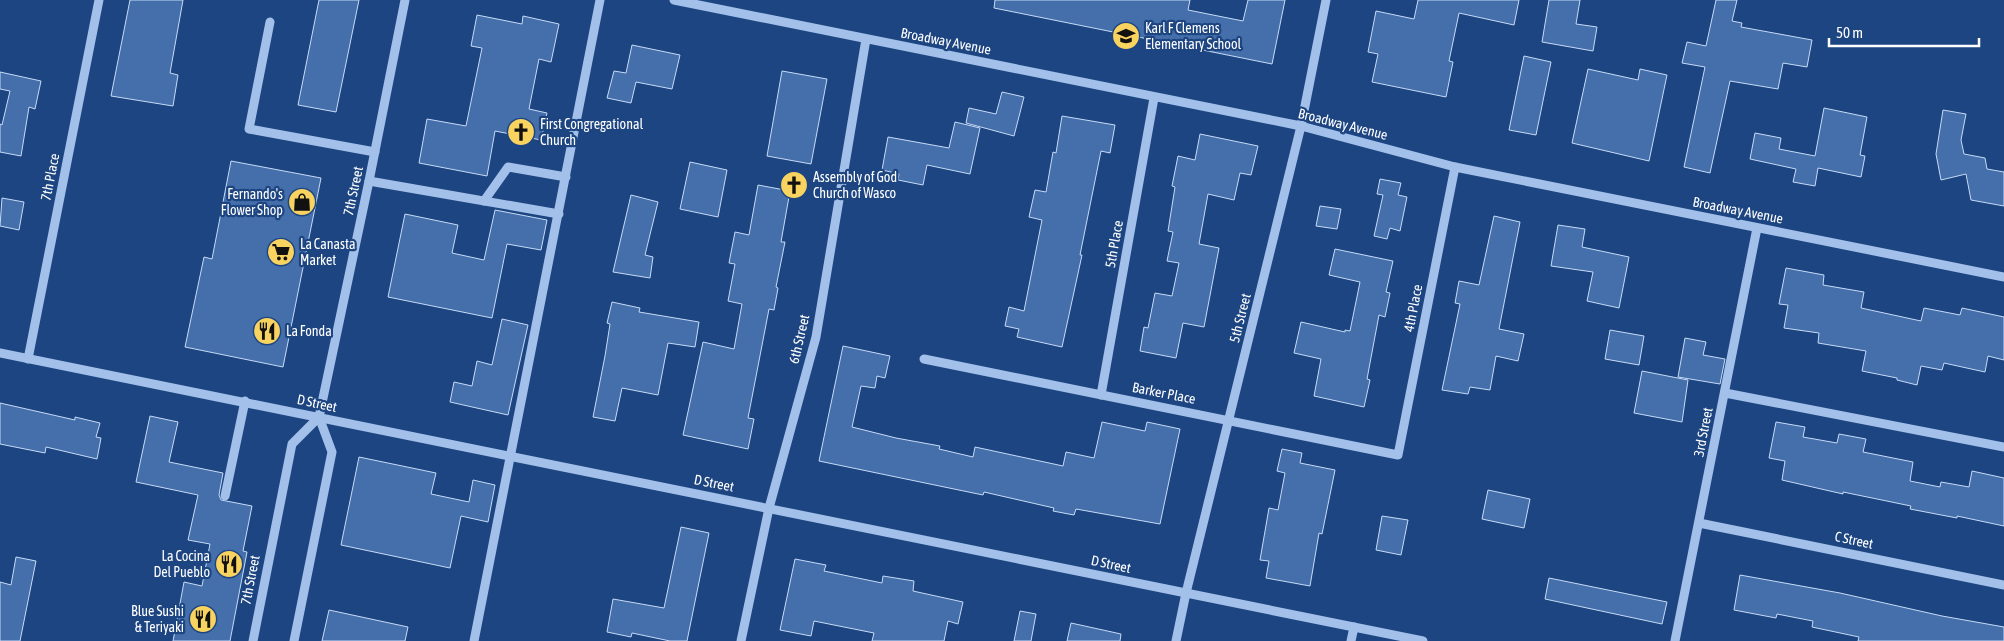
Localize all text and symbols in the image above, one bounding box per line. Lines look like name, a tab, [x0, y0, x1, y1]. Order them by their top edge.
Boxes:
scale bar	[1829, 15, 1979, 47]
place label: Karl F Clemens Elementary School	[1145, 20, 1241, 52]
school or university icon: Karl F Clemens Elementary School	[1111, 21, 1141, 51]
street label: Broadway Avenue	[899, 24, 993, 58]
text: 50 m	[1836, 24, 1863, 41]
street label: Broadway Avenue	[1297, 105, 1389, 143]
place label: First Congregational Church	[540, 116, 643, 148]
church icon: First Congregational Church	[506, 117, 536, 147]
street label: 7th Place	[38, 152, 62, 202]
street label: 7th Street	[340, 165, 366, 217]
place label: Assembly of God Church of Wasco	[813, 169, 897, 201]
church icon: Assembly of God Church of Wasco	[779, 170, 809, 200]
place label: Fernando's Flower Shop	[221, 186, 283, 218]
shop icon: Fernando's Flower Shop	[287, 187, 317, 217]
street label: Broadway Avenue	[1691, 193, 1785, 227]
street label: 5th Place	[1102, 219, 1126, 269]
place label: La Canasta Market	[300, 236, 355, 268]
supermarket icon: La Canasta Market	[266, 237, 296, 267]
street label: 4th Place	[1401, 283, 1425, 333]
street label: 5th Street	[1226, 292, 1254, 344]
street label: 6th Street	[786, 313, 812, 365]
restaurant icon: La Fonda	[252, 316, 282, 346]
place label: La Fonda	[286, 323, 332, 339]
street label: Barker Place	[1131, 379, 1197, 407]
street label: D Street	[296, 391, 338, 415]
street label: 3rd Street	[1690, 406, 1716, 458]
street label: D Street	[693, 471, 735, 495]
street label: C Street	[1833, 528, 1875, 552]
place label: La Cocina Del Pueblo	[153, 548, 210, 580]
restaurant icon: La Cocina Del Pueblo	[214, 549, 244, 579]
street label: D Street	[1090, 552, 1132, 576]
street label: 7th Street	[237, 554, 263, 606]
place label: Blue Sushi & Teriyaki	[131, 603, 184, 635]
restaurant icon: Blue Sushi & Teriyaki	[188, 604, 218, 634]

